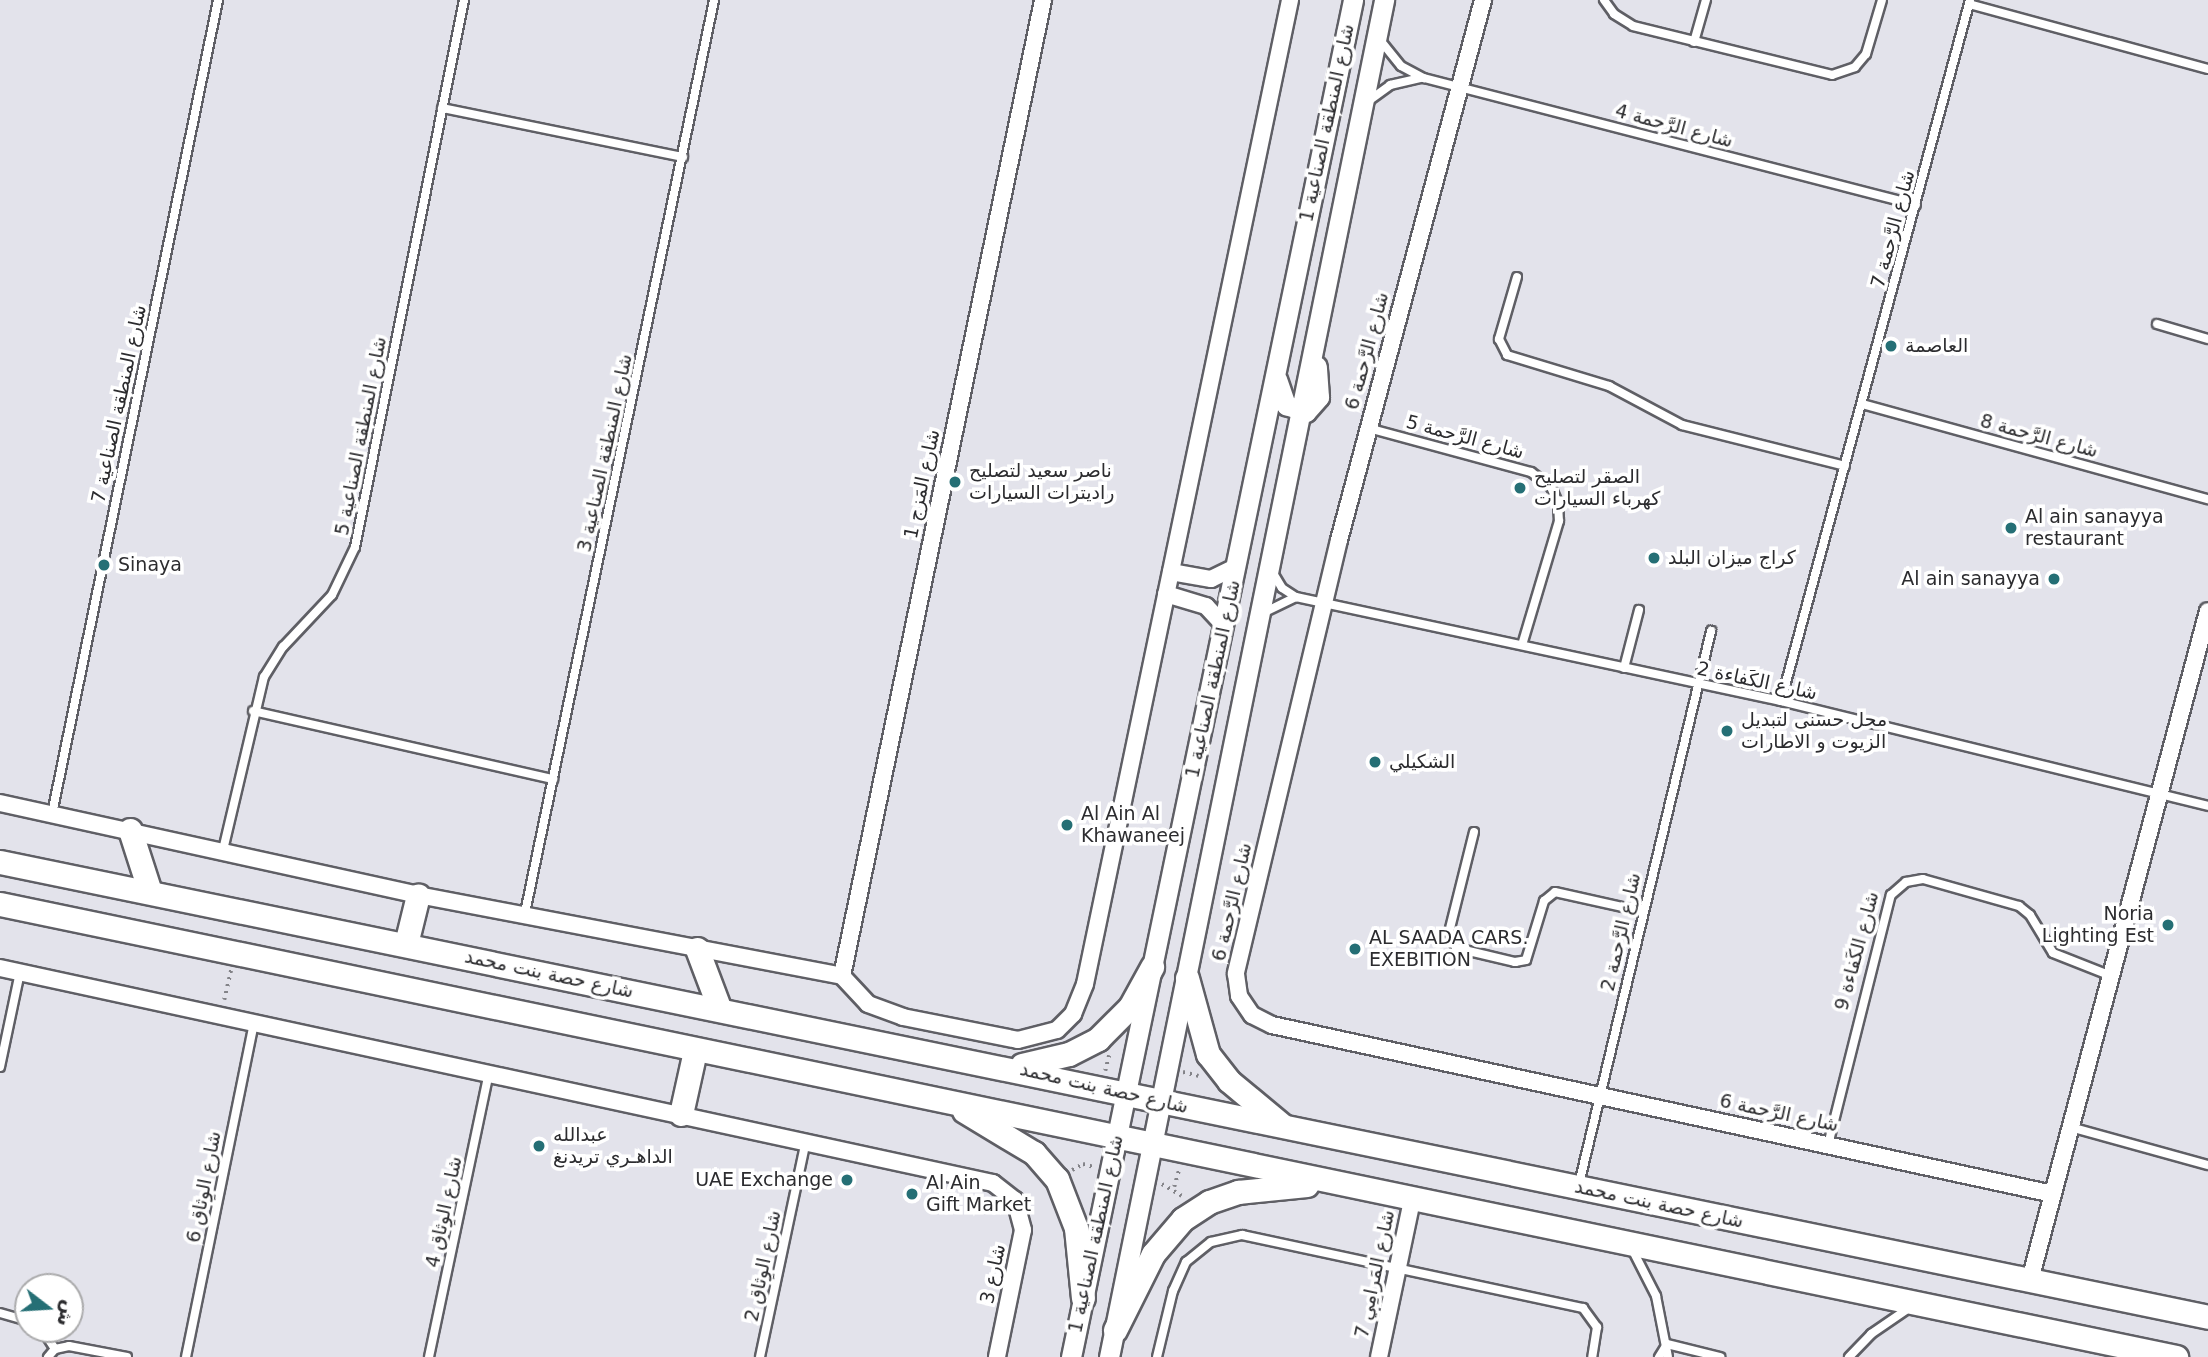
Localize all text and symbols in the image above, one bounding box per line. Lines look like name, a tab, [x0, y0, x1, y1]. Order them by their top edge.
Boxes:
street label: شارع المنطقة الصناعية 1	[1295, 22, 1359, 224]
street label: شارع الرَّحمة 4	[1613, 99, 1735, 153]
street label: شارع الرَّحمة 7	[1866, 168, 1920, 290]
street label: شارع الرَّحمة 6	[1340, 290, 1394, 412]
street label: شارع المنطقة الصناعية 7	[87, 303, 151, 505]
street label: شارع المنطقة الصناعية 5	[331, 335, 391, 537]
place label: العاصمة	[1905, 335, 1968, 357]
marker: العاصمة	[1883, 338, 1899, 354]
street label: شارع المنطقة الصناعية 3	[573, 352, 637, 554]
street label: شارع الرَّحمة 8	[1978, 409, 2100, 463]
street label: شارع الرَّحمة 5	[1404, 410, 1526, 464]
street label: شارع المَزج 1	[899, 427, 945, 541]
place label: ناصر سعيد لتصليح راديترات السيارات	[969, 460, 1115, 504]
place label: الصقر لتصليح كهرباء السيارات	[1534, 466, 1660, 510]
marker: ناصر سعيد لتصليح راديترات السيارات	[947, 474, 963, 490]
marker: الصقر لتصليح كهرباء السيارات	[1512, 480, 1528, 496]
place label: Al ain sanayya restaurant	[2025, 506, 2164, 550]
marker: Al ain sanayya restaurant	[2003, 520, 2019, 536]
place label: كراج ميزان البلد	[1668, 547, 1796, 569]
marker: كراج ميزان البلد	[1646, 550, 1662, 566]
place label: Sinaya	[118, 554, 182, 576]
marker: Sinaya	[96, 557, 112, 573]
place label: Al ain sanayya	[1901, 568, 2040, 590]
marker: Al ain sanayya	[2046, 571, 2062, 587]
street label: شارع المنطقة الصناعية 1	[1181, 578, 1245, 780]
street label: شارع الكَفاءة 2	[1695, 657, 1819, 705]
place label: محل حسنى لتبديل الزيوت و الاطارات	[1741, 709, 1887, 753]
marker: محل حسنى لتبديل الزيوت و الاطارات	[1719, 723, 1735, 739]
place label: الشكيلي	[1389, 751, 1455, 773]
marker: الشكيلي	[1367, 754, 1383, 770]
place label: Al Ain Al Khawaneej	[1081, 803, 1185, 847]
marker: Al Ain Al Khawaneej	[1059, 817, 1075, 833]
street label: شارع الرَّحمة 6	[1207, 841, 1257, 963]
street label: شارع الرَّحمة 2	[1596, 871, 1646, 993]
street label: شارع الكَفاءة 9	[1830, 889, 1884, 1013]
place label: Noria Lighting Est	[2042, 903, 2154, 947]
marker: Noria Lighting Est	[2160, 917, 2176, 933]
place label: AL SAADA CARS. EXEBITION	[1369, 927, 1528, 971]
marker: AL SAADA CARS. EXEBITION	[1347, 941, 1363, 957]
street label: شارع حصة بنت محمد	[463, 945, 635, 1003]
street label: شارع حصة بنت محمد	[1018, 1058, 1190, 1118]
street label: شارع الرَّحمة 6	[1718, 1089, 1840, 1137]
place label: عبدالله الداهـري تريدنغ	[553, 1124, 673, 1168]
street label: شارع الوِثاق 6	[182, 1129, 226, 1245]
street label: شارع المنطقة الصناعية 1	[1064, 1133, 1128, 1335]
marker: عبدالله الداهـري تريدنغ	[531, 1138, 547, 1154]
street label: شارع الوِثاق 4	[421, 1154, 467, 1270]
place label: UAE Exchange	[695, 1169, 833, 1191]
marker: UAE Exchange	[839, 1172, 855, 1188]
place label: Al Ain Gift Market	[926, 1172, 1031, 1216]
street label: شارع حصة بنت محمد	[1573, 1175, 1745, 1233]
marker: Al Ain Gift Market	[904, 1186, 920, 1202]
street label: شارع الوِثاق 2	[740, 1208, 786, 1324]
street label: شارع المَرامِي 7	[1350, 1208, 1400, 1340]
street label: شارع 3	[976, 1242, 1010, 1306]
north arrow	[14, 1273, 84, 1343]
text: ش	[53, 1298, 82, 1329]

